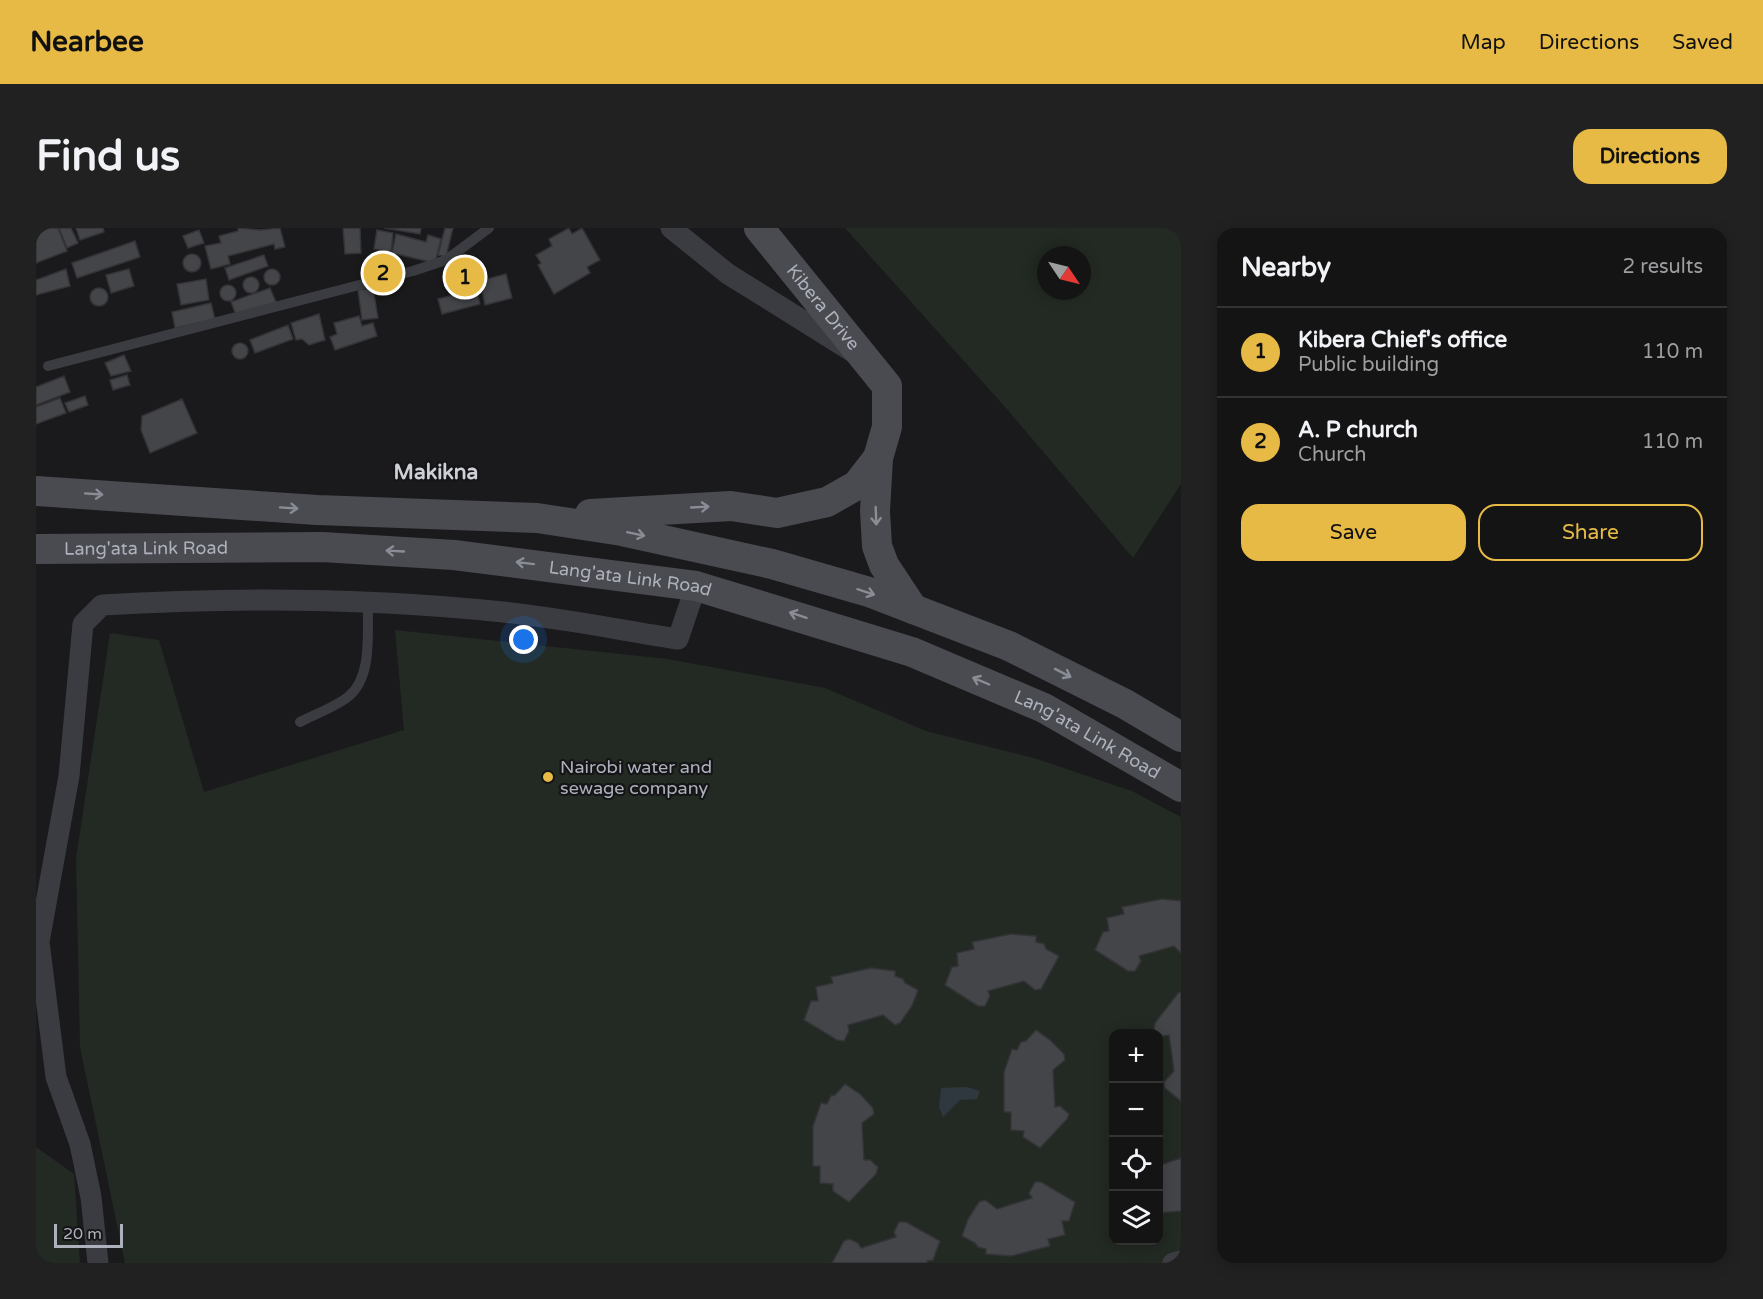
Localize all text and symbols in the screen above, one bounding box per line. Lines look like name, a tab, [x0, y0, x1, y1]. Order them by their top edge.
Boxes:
text: Nearbee	[30, 25, 144, 59]
text: Map	[1460, 30, 1506, 55]
text: Directions	[1539, 30, 1639, 55]
text: Saved	[1672, 30, 1733, 55]
button: Directions	[1573, 129, 1727, 184]
text: Find us	[36, 131, 180, 182]
north arrow	[1037, 246, 1091, 300]
pin: 2	[364, 250, 402, 296]
text: Nearby	[1241, 252, 1331, 283]
pin: 1	[446, 254, 484, 300]
text: 2 results	[1623, 255, 1703, 279]
street label: Kibera Drive	[782, 260, 865, 355]
text: Kibera Chief's office	[1298, 327, 1507, 353]
text: 1	[1254, 340, 1267, 364]
text: 110 m	[1642, 340, 1703, 364]
text: Public building	[1298, 353, 1439, 377]
text: A. P church	[1298, 417, 1418, 443]
text: 2	[1254, 430, 1267, 454]
text: 110 m	[1642, 430, 1703, 454]
text: Church	[1298, 443, 1366, 467]
district label: Makikna	[394, 460, 478, 485]
one-way arrow	[84, 489, 104, 500]
one-way arrow	[278, 502, 298, 513]
one-way arrow	[689, 502, 709, 513]
button: Save	[1241, 504, 1466, 561]
button: Share	[1478, 504, 1703, 561]
one-way arrow	[870, 506, 881, 526]
one-way arrow	[626, 529, 645, 540]
street label: Lang'ata Link Road	[64, 537, 228, 560]
one-way arrow	[386, 546, 406, 557]
street label: Lang'ata Link Road	[548, 556, 714, 601]
one-way arrow	[515, 557, 535, 568]
one-way arrow	[856, 587, 874, 598]
one-way arrow	[789, 609, 808, 620]
your location	[509, 625, 538, 654]
one-way arrow	[1054, 668, 1072, 679]
one-way arrow	[972, 675, 990, 686]
street label: Lang'ata Link Road	[1011, 686, 1164, 784]
place label: Nairobi water and sewage company	[560, 756, 712, 799]
marker: Nairobi water and sewage company	[541, 770, 555, 784]
map controls	[1109, 1029, 1163, 1245]
button: +	[1109, 1029, 1163, 1083]
button: −	[1109, 1083, 1163, 1137]
button: locate	[1109, 1137, 1163, 1191]
button: layers	[1109, 1191, 1163, 1245]
scale bar	[54, 1221, 123, 1248]
text: 20 m	[63, 1224, 102, 1244]

